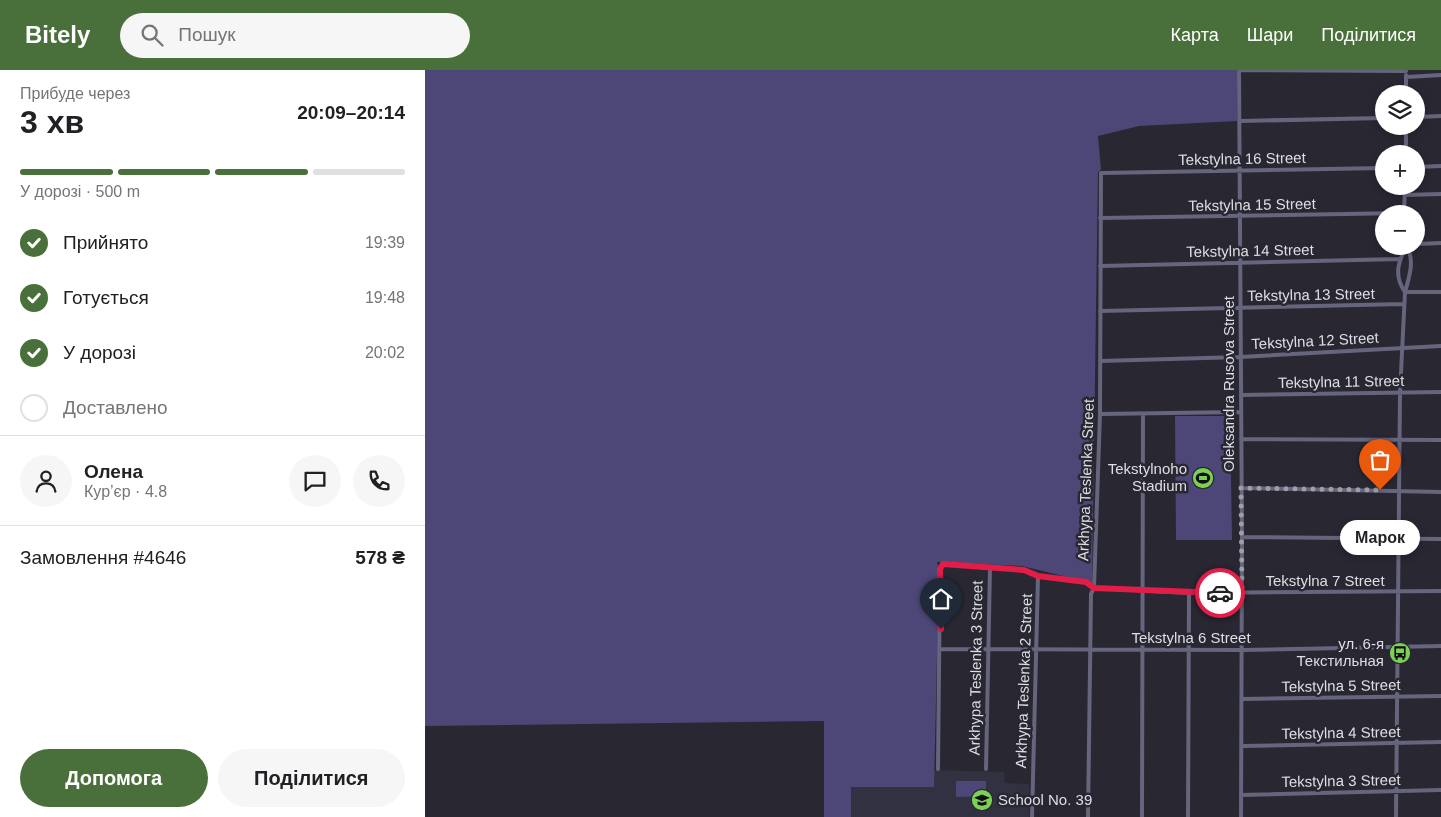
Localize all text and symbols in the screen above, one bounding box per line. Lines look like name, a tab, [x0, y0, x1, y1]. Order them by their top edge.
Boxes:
search box	[120, 13, 470, 58]
text: Bitely	[25, 21, 90, 48]
icon: search	[138, 21, 166, 49]
text: Пошук	[178, 24, 236, 45]
text: Карта	[1171, 25, 1219, 45]
text: Шари	[1247, 25, 1293, 45]
text: Поділитися	[1321, 25, 1416, 45]
text: Прибуде через	[20, 85, 130, 102]
map controls	[1375, 85, 1425, 255]
button: layers	[1375, 85, 1425, 135]
text: 20:09–20:14	[297, 102, 405, 123]
text: 3 хв	[20, 104, 84, 140]
button: +	[1375, 145, 1425, 195]
street label: Tekstylna 16 Street	[1178, 149, 1307, 168]
text: У дорозі · 500 m	[20, 183, 140, 200]
street label: Tekstylna 15 Street	[1188, 195, 1317, 214]
button: −	[1375, 205, 1425, 255]
icon: check	[20, 229, 48, 257]
text: Прийнято	[63, 232, 148, 253]
text: 19:39	[365, 234, 405, 251]
street label: Tekstylna 14 Street	[1186, 241, 1315, 260]
icon: check	[20, 284, 48, 312]
street label: Tekstylna 13 Street	[1247, 285, 1376, 304]
text: Готується	[63, 287, 149, 308]
text: 19:48	[365, 289, 405, 306]
street label: Oleksandra Rusova Street	[1220, 295, 1237, 472]
street label: Tekstylna 12 Street	[1251, 329, 1380, 352]
icon: check	[20, 339, 48, 367]
text: У дорозі	[63, 342, 136, 363]
text: 20:02	[365, 344, 405, 361]
street label: Tekstylna 11 Street	[1278, 372, 1405, 391]
text: Доставлено	[63, 397, 168, 418]
street label: Arkhypa Teslenka Street	[1074, 398, 1097, 561]
pin	[1359, 439, 1401, 490]
icon: bag	[1366, 446, 1394, 474]
button: person	[20, 455, 72, 507]
button: chat	[289, 455, 341, 507]
button: phone	[353, 455, 405, 507]
place label: Tekstylnoho Stadium	[1108, 460, 1187, 494]
text: Олена	[84, 461, 143, 482]
sports icon: Tekstylnoho Stadium	[1191, 466, 1215, 490]
text: Кур’єр · 4.8	[84, 483, 167, 500]
callout: Марок	[1340, 520, 1420, 555]
text: Марок	[1355, 529, 1405, 546]
text: Замовлення #4646	[20, 547, 186, 568]
text: 578 ₴	[355, 547, 405, 568]
courier	[1195, 568, 1245, 618]
street label: Tekstylna 7 Street	[1265, 572, 1385, 589]
pin	[920, 578, 962, 629]
icon: car	[1206, 579, 1234, 607]
street label: Arkhypa Teslenka 3 Street	[965, 580, 986, 756]
icon: home	[927, 585, 955, 613]
street label: Arkhypa Teslenka 2 Street	[1012, 592, 1035, 769]
street label: Tekstylna 6 Street	[1131, 629, 1251, 646]
place label: ул. 6-я Текстильная	[1297, 635, 1384, 669]
bus stop icon: ул. 6-я Текстильная	[1388, 641, 1412, 665]
street label: Tekstylna 5 Street	[1281, 676, 1402, 695]
street label: Tekstylna 4 Street	[1281, 723, 1402, 742]
button: Допомога	[20, 749, 208, 807]
button: Поділитися	[218, 749, 405, 807]
street label: Tekstylna 3 Street	[1281, 771, 1402, 790]
school or university icon: School No. 39	[970, 788, 994, 812]
place label: School No. 39	[998, 791, 1092, 808]

